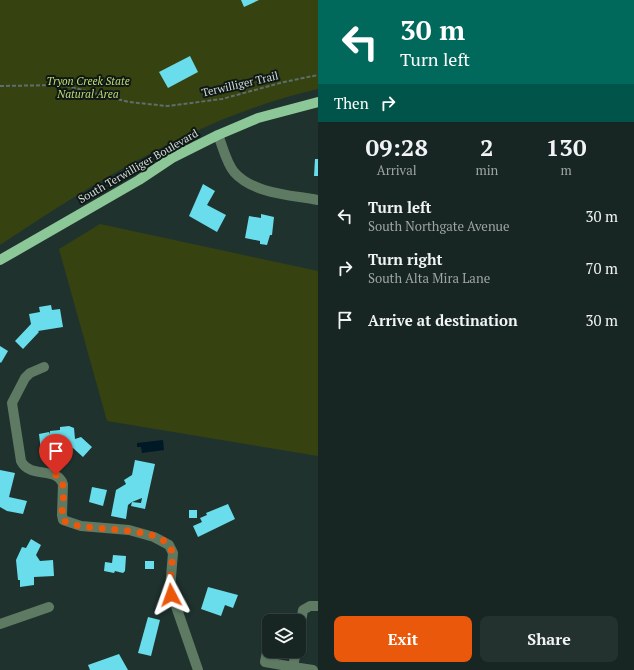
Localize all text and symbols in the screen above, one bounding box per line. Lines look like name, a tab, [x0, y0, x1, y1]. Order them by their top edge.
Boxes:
text: 30 m	[400, 11, 465, 48]
icon: left	[334, 16, 386, 68]
text: Turn left	[400, 47, 470, 71]
street label: Terwilliger Trail	[200, 68, 280, 100]
park label: Tryon Creek State Natural Area	[46, 74, 130, 101]
icon: right	[377, 92, 399, 114]
text: Then	[334, 93, 369, 113]
street label: South Terwilliger Boulevard	[76, 126, 200, 206]
text: 09:28	[365, 131, 428, 163]
text: 2	[480, 131, 494, 163]
text: 130	[546, 131, 586, 163]
text: Arrival	[377, 161, 417, 179]
text: min	[475, 161, 498, 179]
text: m	[561, 161, 572, 179]
text: Turn left	[368, 197, 432, 217]
icon: left	[334, 205, 356, 227]
text: 30 m	[585, 206, 618, 226]
text: South Northgate Avenue	[368, 217, 510, 235]
text: Turn right	[368, 249, 443, 269]
icon: right	[334, 257, 356, 279]
text: 70 m	[585, 258, 618, 278]
text: South Alta Mira Lane	[368, 269, 490, 287]
icon: arrive	[334, 309, 356, 331]
text: Arrive at destination	[368, 310, 518, 330]
text: 30 m	[585, 310, 618, 330]
pin	[39, 434, 73, 475]
icon: arrive	[45, 440, 67, 462]
position arrow	[150, 574, 192, 616]
map controls	[262, 614, 306, 658]
button: layers	[262, 614, 306, 658]
button: Exit	[334, 616, 472, 662]
button: Share	[480, 616, 618, 662]

